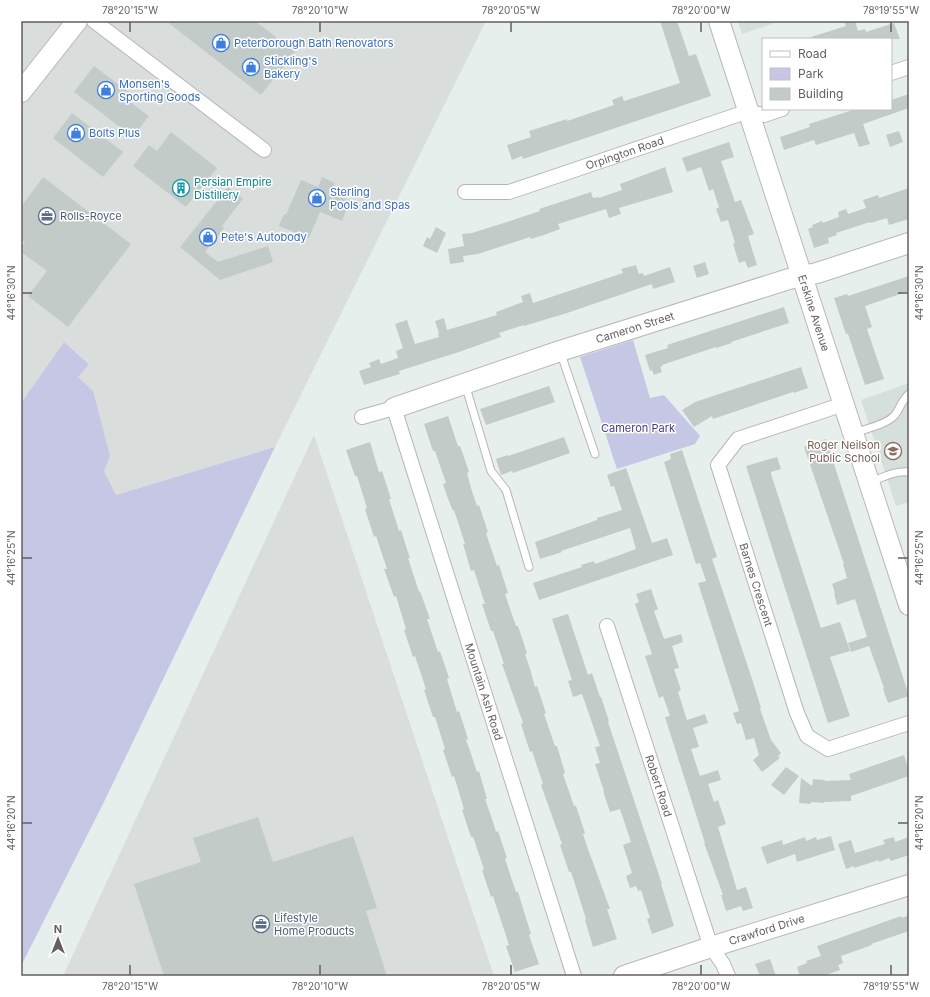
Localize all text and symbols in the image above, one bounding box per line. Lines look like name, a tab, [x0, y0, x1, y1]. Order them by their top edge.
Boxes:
text: 78°20'15"W	[102, 4, 158, 16]
text: 78°20'10"W	[292, 4, 348, 16]
text: 78°20'05"W	[482, 4, 540, 16]
text: 78°20'00"W	[672, 4, 730, 16]
text: 78°19'55"W	[863, 4, 919, 16]
shop icon: Peterborough Bath Renovators	[211, 33, 231, 53]
place label: Peterborough Bath Renovators	[234, 36, 394, 50]
legend	[762, 38, 892, 110]
text: Road	[798, 46, 827, 61]
place label: Stickling's Bakery	[264, 54, 318, 81]
shop icon: Stickling's Bakery	[241, 57, 261, 77]
text: Park	[798, 66, 824, 81]
place label: Monsen's Sporting Goods	[119, 77, 200, 104]
shop icon: Monsen's Sporting Goods	[96, 80, 116, 100]
text: Building	[798, 86, 843, 101]
shop icon: Bolts Plus	[66, 123, 86, 143]
place label: Bolts Plus	[89, 126, 140, 140]
street label: Orpington Road	[584, 133, 666, 173]
place label: Persian Empire Distillery	[194, 175, 272, 202]
building icon: Persian Empire Distillery	[171, 178, 191, 198]
place label: Sterling Pools and Spas	[330, 185, 410, 212]
shop icon: Sterling Pools and Spas	[307, 188, 327, 208]
office icon: Rolls-Royce	[37, 206, 57, 226]
place label: Rolls-Royce	[60, 209, 122, 223]
shop icon: Pete's Autobody	[198, 227, 218, 247]
place label: Pete's Autobody	[221, 230, 307, 244]
text: 44°16'30"N	[5, 265, 17, 321]
text: 44°16'30"N	[913, 265, 925, 321]
street label: Erskine Avenue	[795, 273, 833, 353]
street label: Cameron Street	[594, 308, 676, 346]
park label: Cameron Park	[601, 421, 675, 435]
place label: Roger Neilson Public School	[807, 438, 880, 465]
school or university icon: Roger Neilson Public School	[883, 441, 903, 461]
text: 44°16'25"N	[5, 531, 17, 585]
text: 44°16'25"N	[913, 531, 925, 585]
street label: Barnes Crescent	[736, 541, 776, 628]
street label: Mountain Ash Road	[462, 641, 506, 742]
street label: Robert Road	[642, 753, 675, 819]
text: 44°16'20"N	[5, 795, 17, 851]
text: 44°16'20"N	[913, 795, 925, 851]
place label: Lifestyle Home Products	[274, 911, 355, 938]
street label: Crawford Drive	[727, 911, 806, 948]
office icon: Lifestyle Home Products	[251, 914, 271, 934]
north arrow	[38, 919, 78, 959]
text: N	[54, 922, 62, 936]
text: 78°20'15"W	[102, 980, 158, 992]
text: 78°20'10"W	[292, 980, 348, 992]
text: 78°20'05"W	[482, 980, 540, 992]
text: 78°20'00"W	[672, 980, 730, 992]
text: 78°19'55"W	[863, 980, 919, 992]

